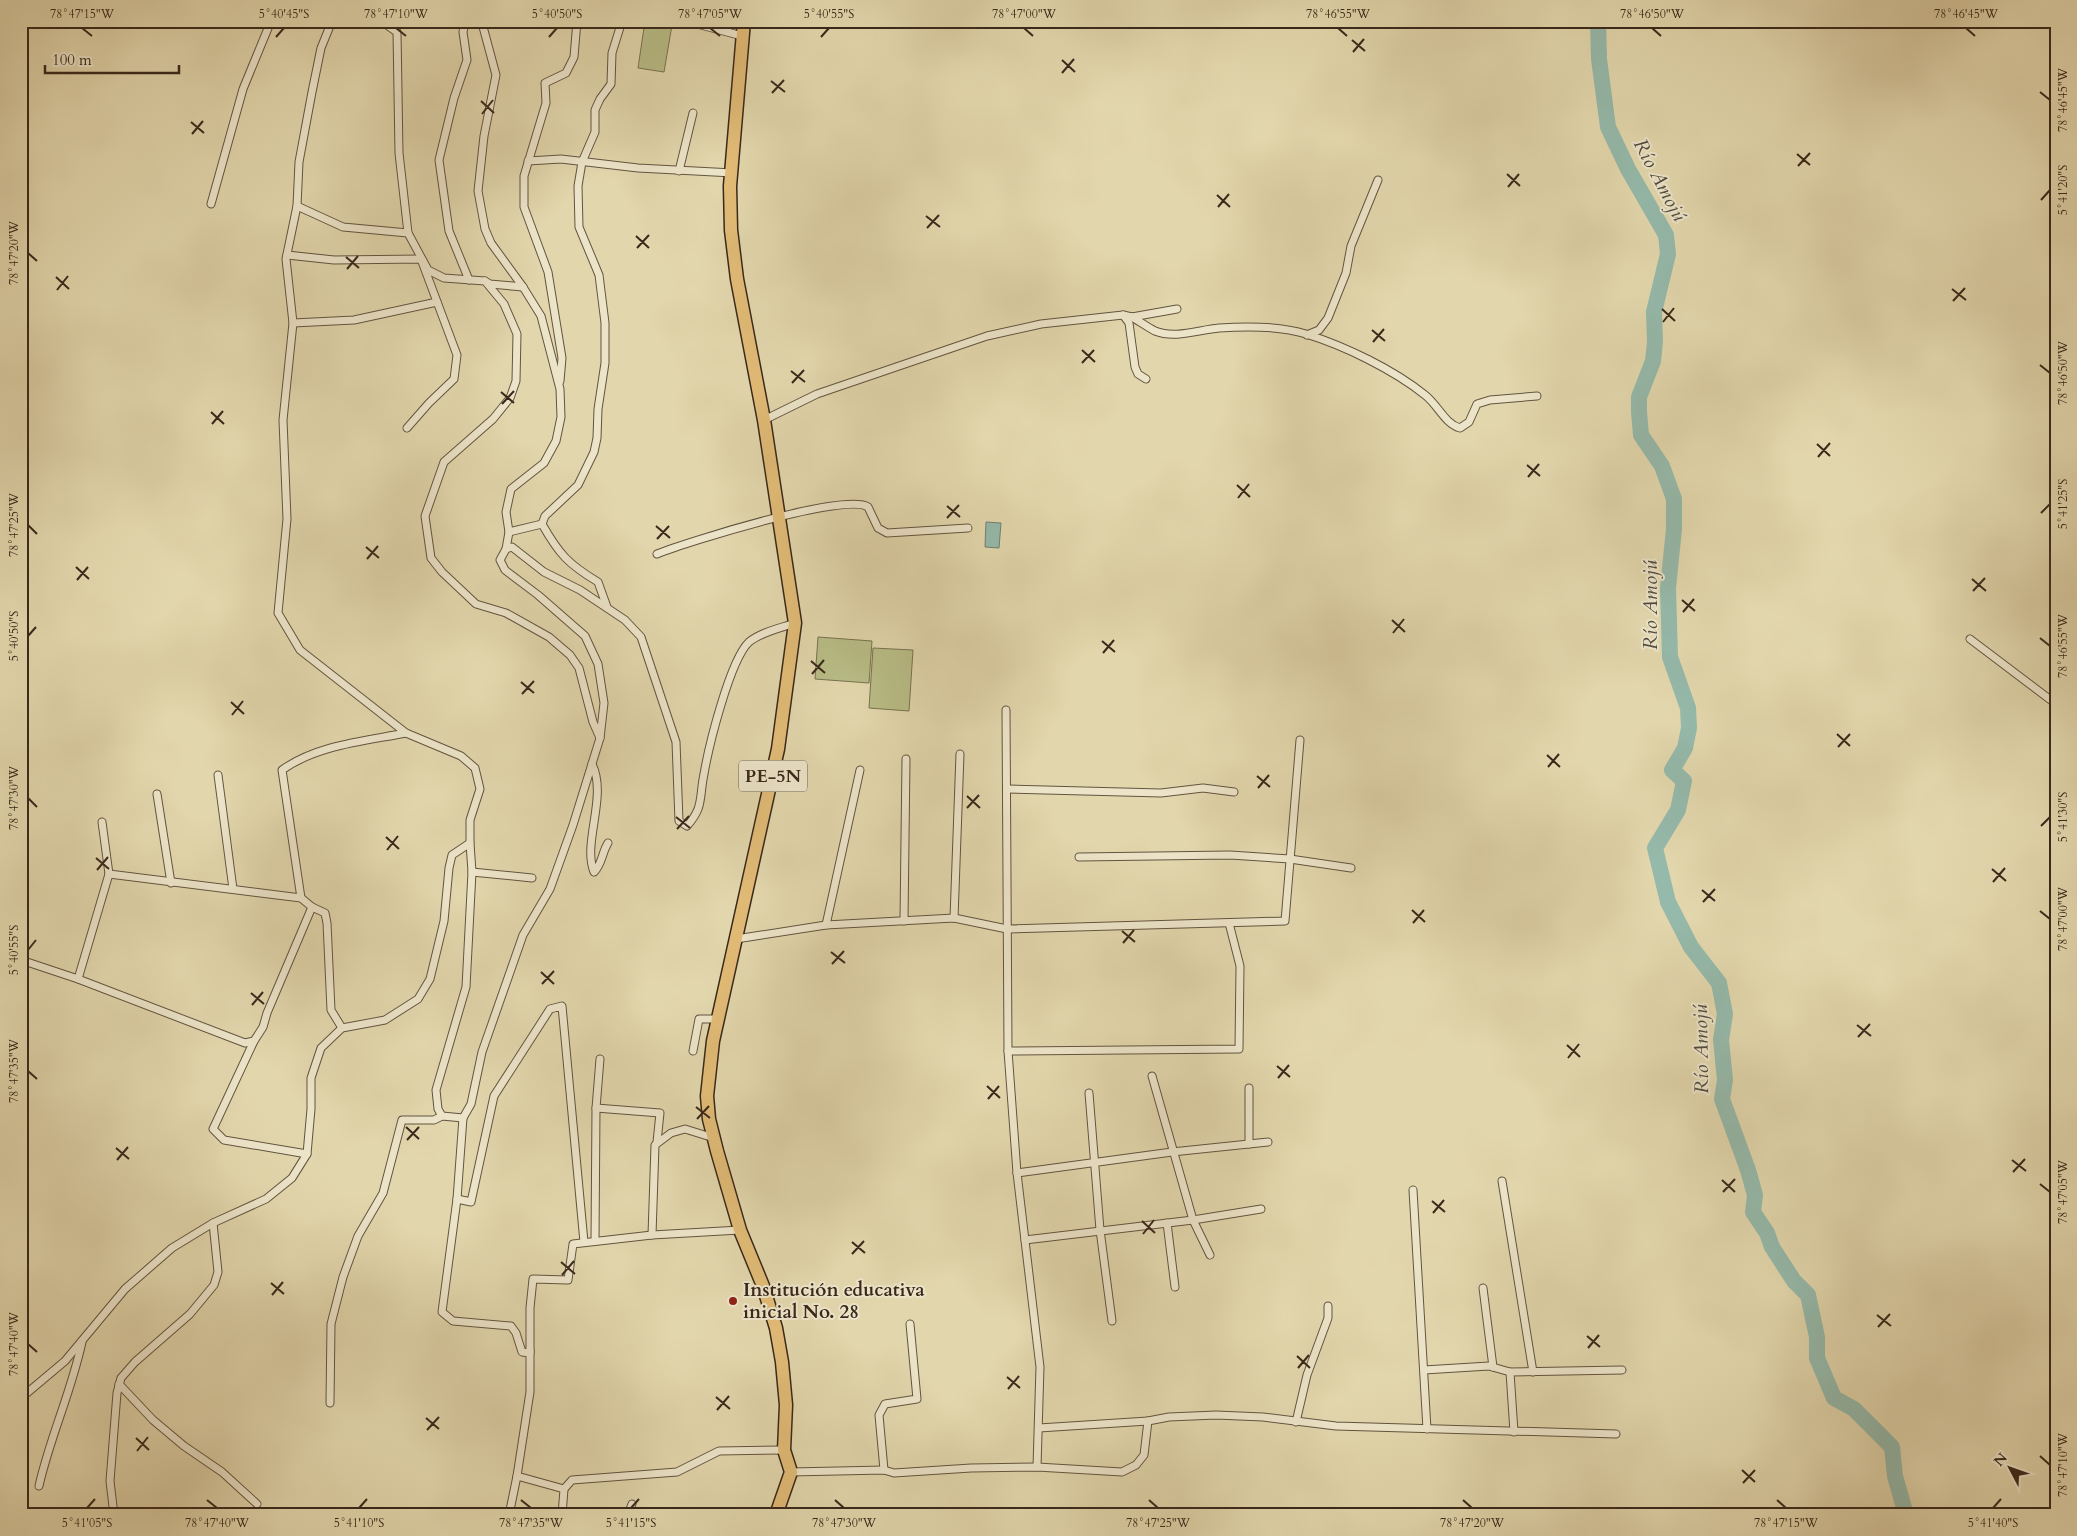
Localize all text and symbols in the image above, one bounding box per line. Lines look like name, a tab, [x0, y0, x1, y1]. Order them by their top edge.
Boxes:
text: 78°47'15"W	[50, 6, 115, 22]
text: 5°40'45"S	[259, 6, 309, 22]
text: 78°47'10"W	[364, 6, 429, 22]
text: 5°40'50"S	[532, 6, 582, 22]
text: 78°47'05"W	[678, 6, 743, 22]
text: 5°40'55"S	[804, 6, 854, 22]
text: 78°47'00"W	[992, 6, 1057, 22]
text: 78°46'55"W	[1306, 6, 1371, 22]
text: 78°46'50"W	[1620, 6, 1685, 22]
text: 78°46'45"W	[1934, 6, 1999, 22]
scale bar	[45, 42, 179, 74]
text: 100 m	[52, 50, 92, 70]
text: 78°46'45"W	[2055, 67, 2071, 132]
water label: Río Amojú	[1627, 134, 1693, 226]
text: 5°41'20"S	[2055, 165, 2071, 215]
text: 78°47'20"W	[6, 220, 22, 285]
text: 78°46'50"W	[2055, 340, 2071, 405]
text: 5°41'25"S	[2055, 479, 2071, 529]
text: 78°47'25"W	[6, 492, 22, 557]
water label: Río Amojú	[1637, 560, 1664, 650]
text: 5°40'50"S	[6, 611, 22, 661]
text: 78°46'55"W	[2055, 613, 2071, 678]
road number: PE-5N	[739, 760, 807, 791]
text: 78°47'30"W	[6, 765, 22, 830]
text: 5°41'30"S	[2055, 792, 2071, 842]
text: 78°47'00"W	[2055, 886, 2071, 951]
text: 5°40'55"S	[6, 925, 22, 975]
water label: Río Amojú	[1687, 1004, 1715, 1094]
text: 78°47'35"W	[6, 1038, 22, 1103]
text: 78°47'05"W	[2055, 1159, 2071, 1224]
place label: Institución educativa inicial No. 28	[743, 1277, 925, 1325]
marker: Institución educativa inicial No. 28	[727, 1295, 739, 1307]
text: 78°47'40"W	[6, 1311, 22, 1376]
text: 78°47'10"W	[2055, 1432, 2071, 1497]
north arrow	[1984, 1444, 2034, 1494]
text: N	[1989, 1449, 2012, 1471]
text: 5°41'05"S	[62, 1515, 112, 1531]
text: 78°47'40"W	[185, 1515, 250, 1531]
text: 5°41'10"S	[334, 1515, 384, 1531]
text: 78°47'35"W	[499, 1515, 564, 1531]
text: 5°41'15"S	[606, 1515, 656, 1531]
text: 78°47'30"W	[812, 1515, 877, 1531]
text: 78°47'25"W	[1126, 1515, 1191, 1531]
text: 78°47'20"W	[1440, 1515, 1505, 1531]
text: 78°47'15"W	[1754, 1515, 1819, 1531]
text: 5°41'40"S	[1968, 1515, 2018, 1531]

